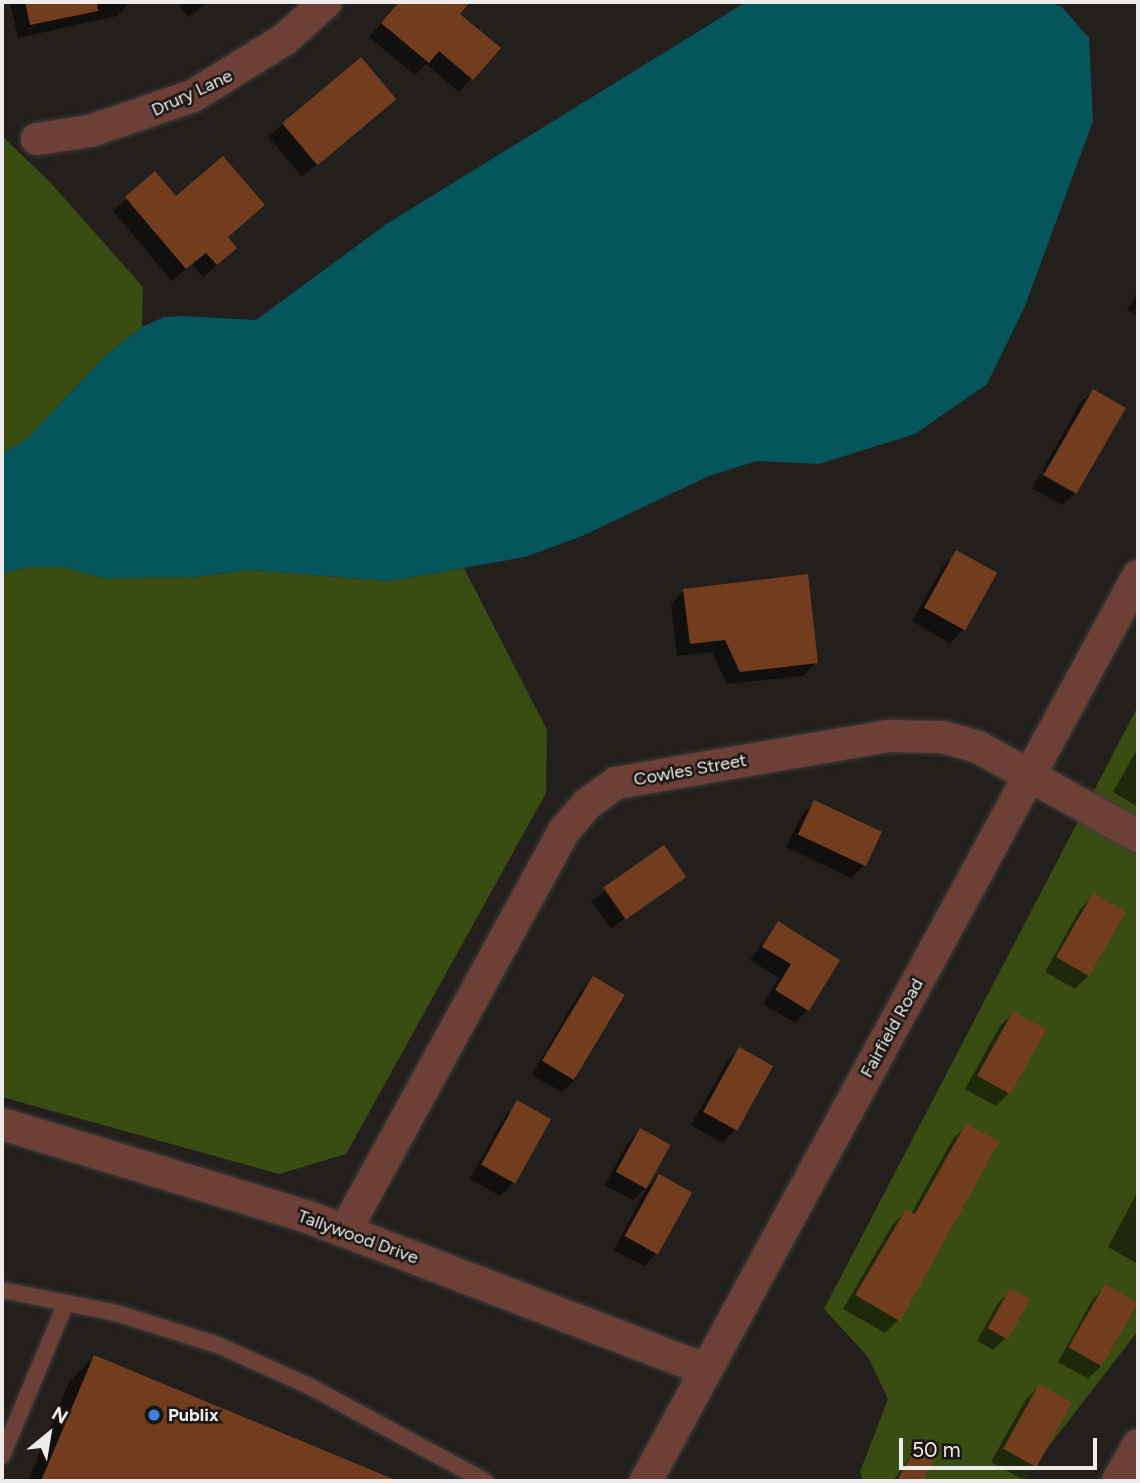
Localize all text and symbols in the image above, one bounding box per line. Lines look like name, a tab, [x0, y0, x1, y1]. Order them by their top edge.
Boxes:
street label: Drury Lane	[148, 65, 236, 121]
street label: Cowles Street	[632, 749, 748, 791]
street label: Fairfield Road	[856, 975, 928, 1081]
street label: Tallywood Drive	[295, 1205, 421, 1269]
north arrow	[14, 1399, 84, 1469]
text: N	[48, 1402, 72, 1429]
place label: Publix	[168, 1404, 219, 1426]
marker: Publix	[146, 1407, 162, 1423]
scale bar	[902, 1424, 1100, 1468]
text: 50 m	[912, 1437, 961, 1462]

